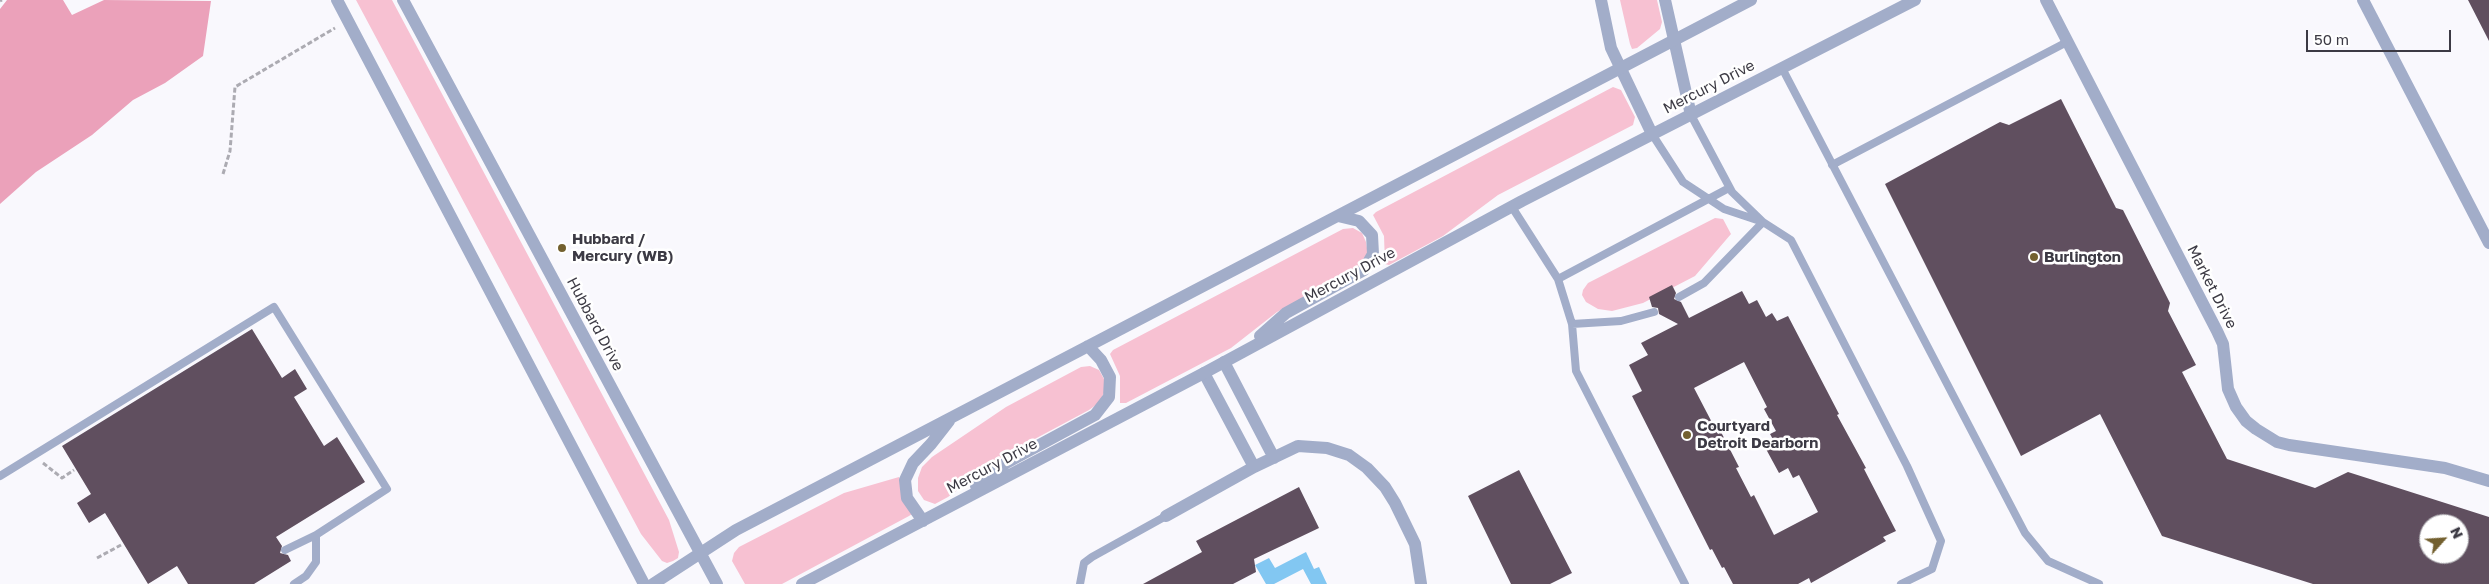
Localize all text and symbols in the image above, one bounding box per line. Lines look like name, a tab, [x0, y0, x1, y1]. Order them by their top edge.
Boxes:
scale bar	[2309, 20, 2454, 52]
text: 50 m	[2314, 30, 2349, 48]
street label: Mercury Drive	[1660, 56, 1758, 118]
place label: Hubbard / Mercury (WB)	[572, 230, 673, 265]
marker: Hubbard / Mercury (WB)	[556, 242, 568, 254]
street label: Market Drive	[2183, 242, 2241, 332]
street label: Mercury Drive	[1302, 244, 1398, 306]
place label: Burlington	[2044, 248, 2121, 266]
marker: Burlington	[2028, 251, 2040, 263]
street label: Hubbard Drive	[563, 274, 627, 374]
place label: Courtyard Detroit Dearborn	[1697, 417, 1818, 452]
marker: Courtyard Detroit Dearborn	[1681, 429, 1693, 441]
street label: Mercury Drive	[944, 435, 1040, 497]
north arrow	[2419, 514, 2469, 564]
text: N	[2447, 524, 2467, 541]

